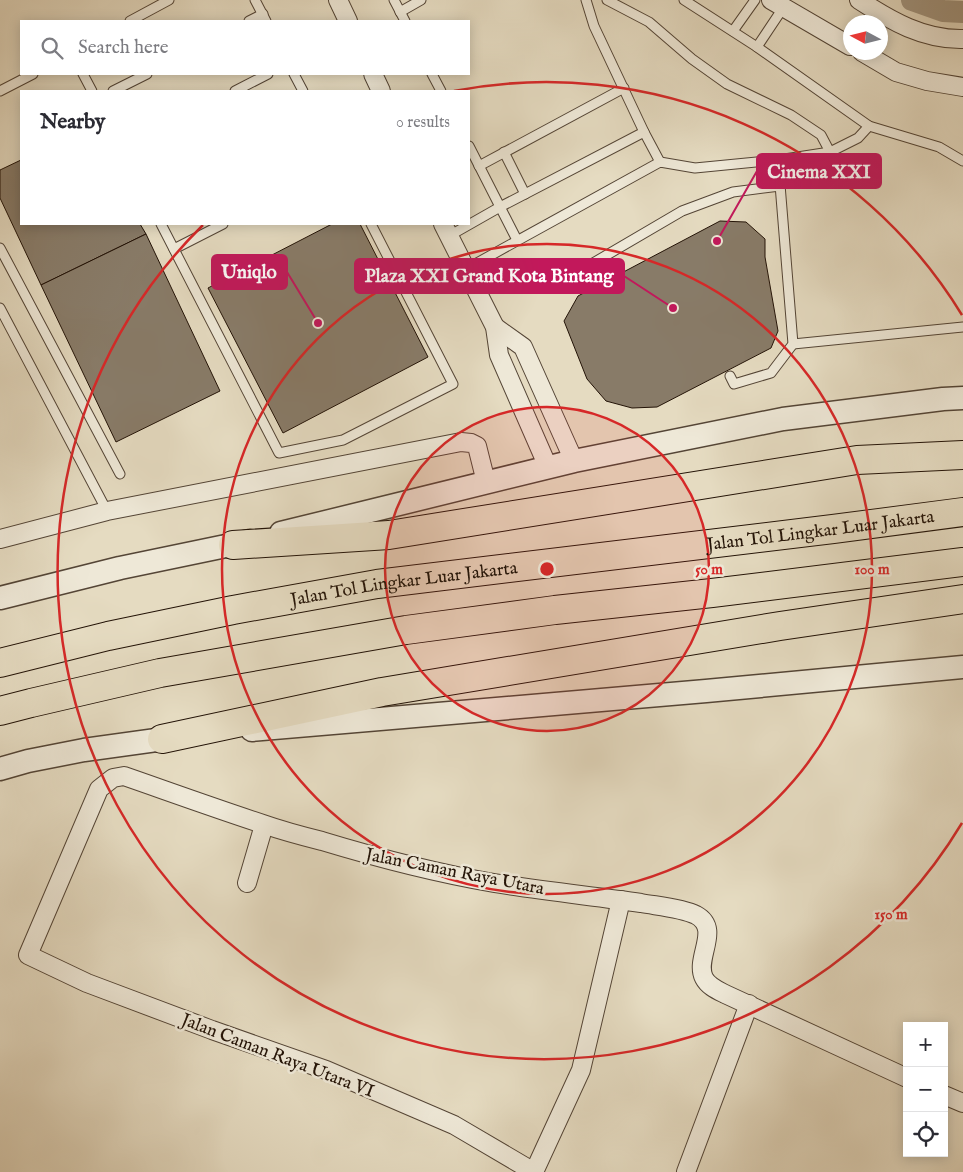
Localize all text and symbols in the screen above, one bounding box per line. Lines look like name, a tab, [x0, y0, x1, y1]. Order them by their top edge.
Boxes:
north arrow	[843, 15, 888, 60]
search box	[20, 20, 470, 75]
icon: search	[38, 34, 66, 62]
text: Search here	[78, 36, 169, 60]
text: Nearby	[40, 109, 105, 136]
text: 0 results	[396, 113, 450, 133]
callout: Cinema XXI	[757, 154, 881, 188]
text: Cinema XXI	[767, 161, 871, 185]
callout: Uniqlo	[212, 255, 287, 289]
callout: Plaza XXI Grand Kota Bintang	[355, 259, 624, 293]
text: Uniqlo	[220, 261, 277, 285]
text: Plaza XXI Grand Kota Bintang	[365, 265, 614, 289]
street label: Jalan Tol Lingkar Luar Jakarta	[704, 506, 936, 557]
street label: Jalan Tol Lingkar Luar Jakarta	[287, 557, 519, 613]
centre of rings	[538, 560, 556, 578]
text: 50 m	[695, 560, 723, 579]
text: 100 m	[854, 560, 890, 579]
street label: Jalan Caman Raya Utara	[361, 843, 546, 901]
text: 150 m	[874, 905, 908, 924]
street label: Jalan Caman Raya Utara VI	[176, 1008, 377, 1104]
map controls	[903, 1022, 948, 1157]
button: +	[903, 1022, 948, 1067]
button: −	[903, 1067, 948, 1112]
button: locate	[903, 1112, 948, 1157]

